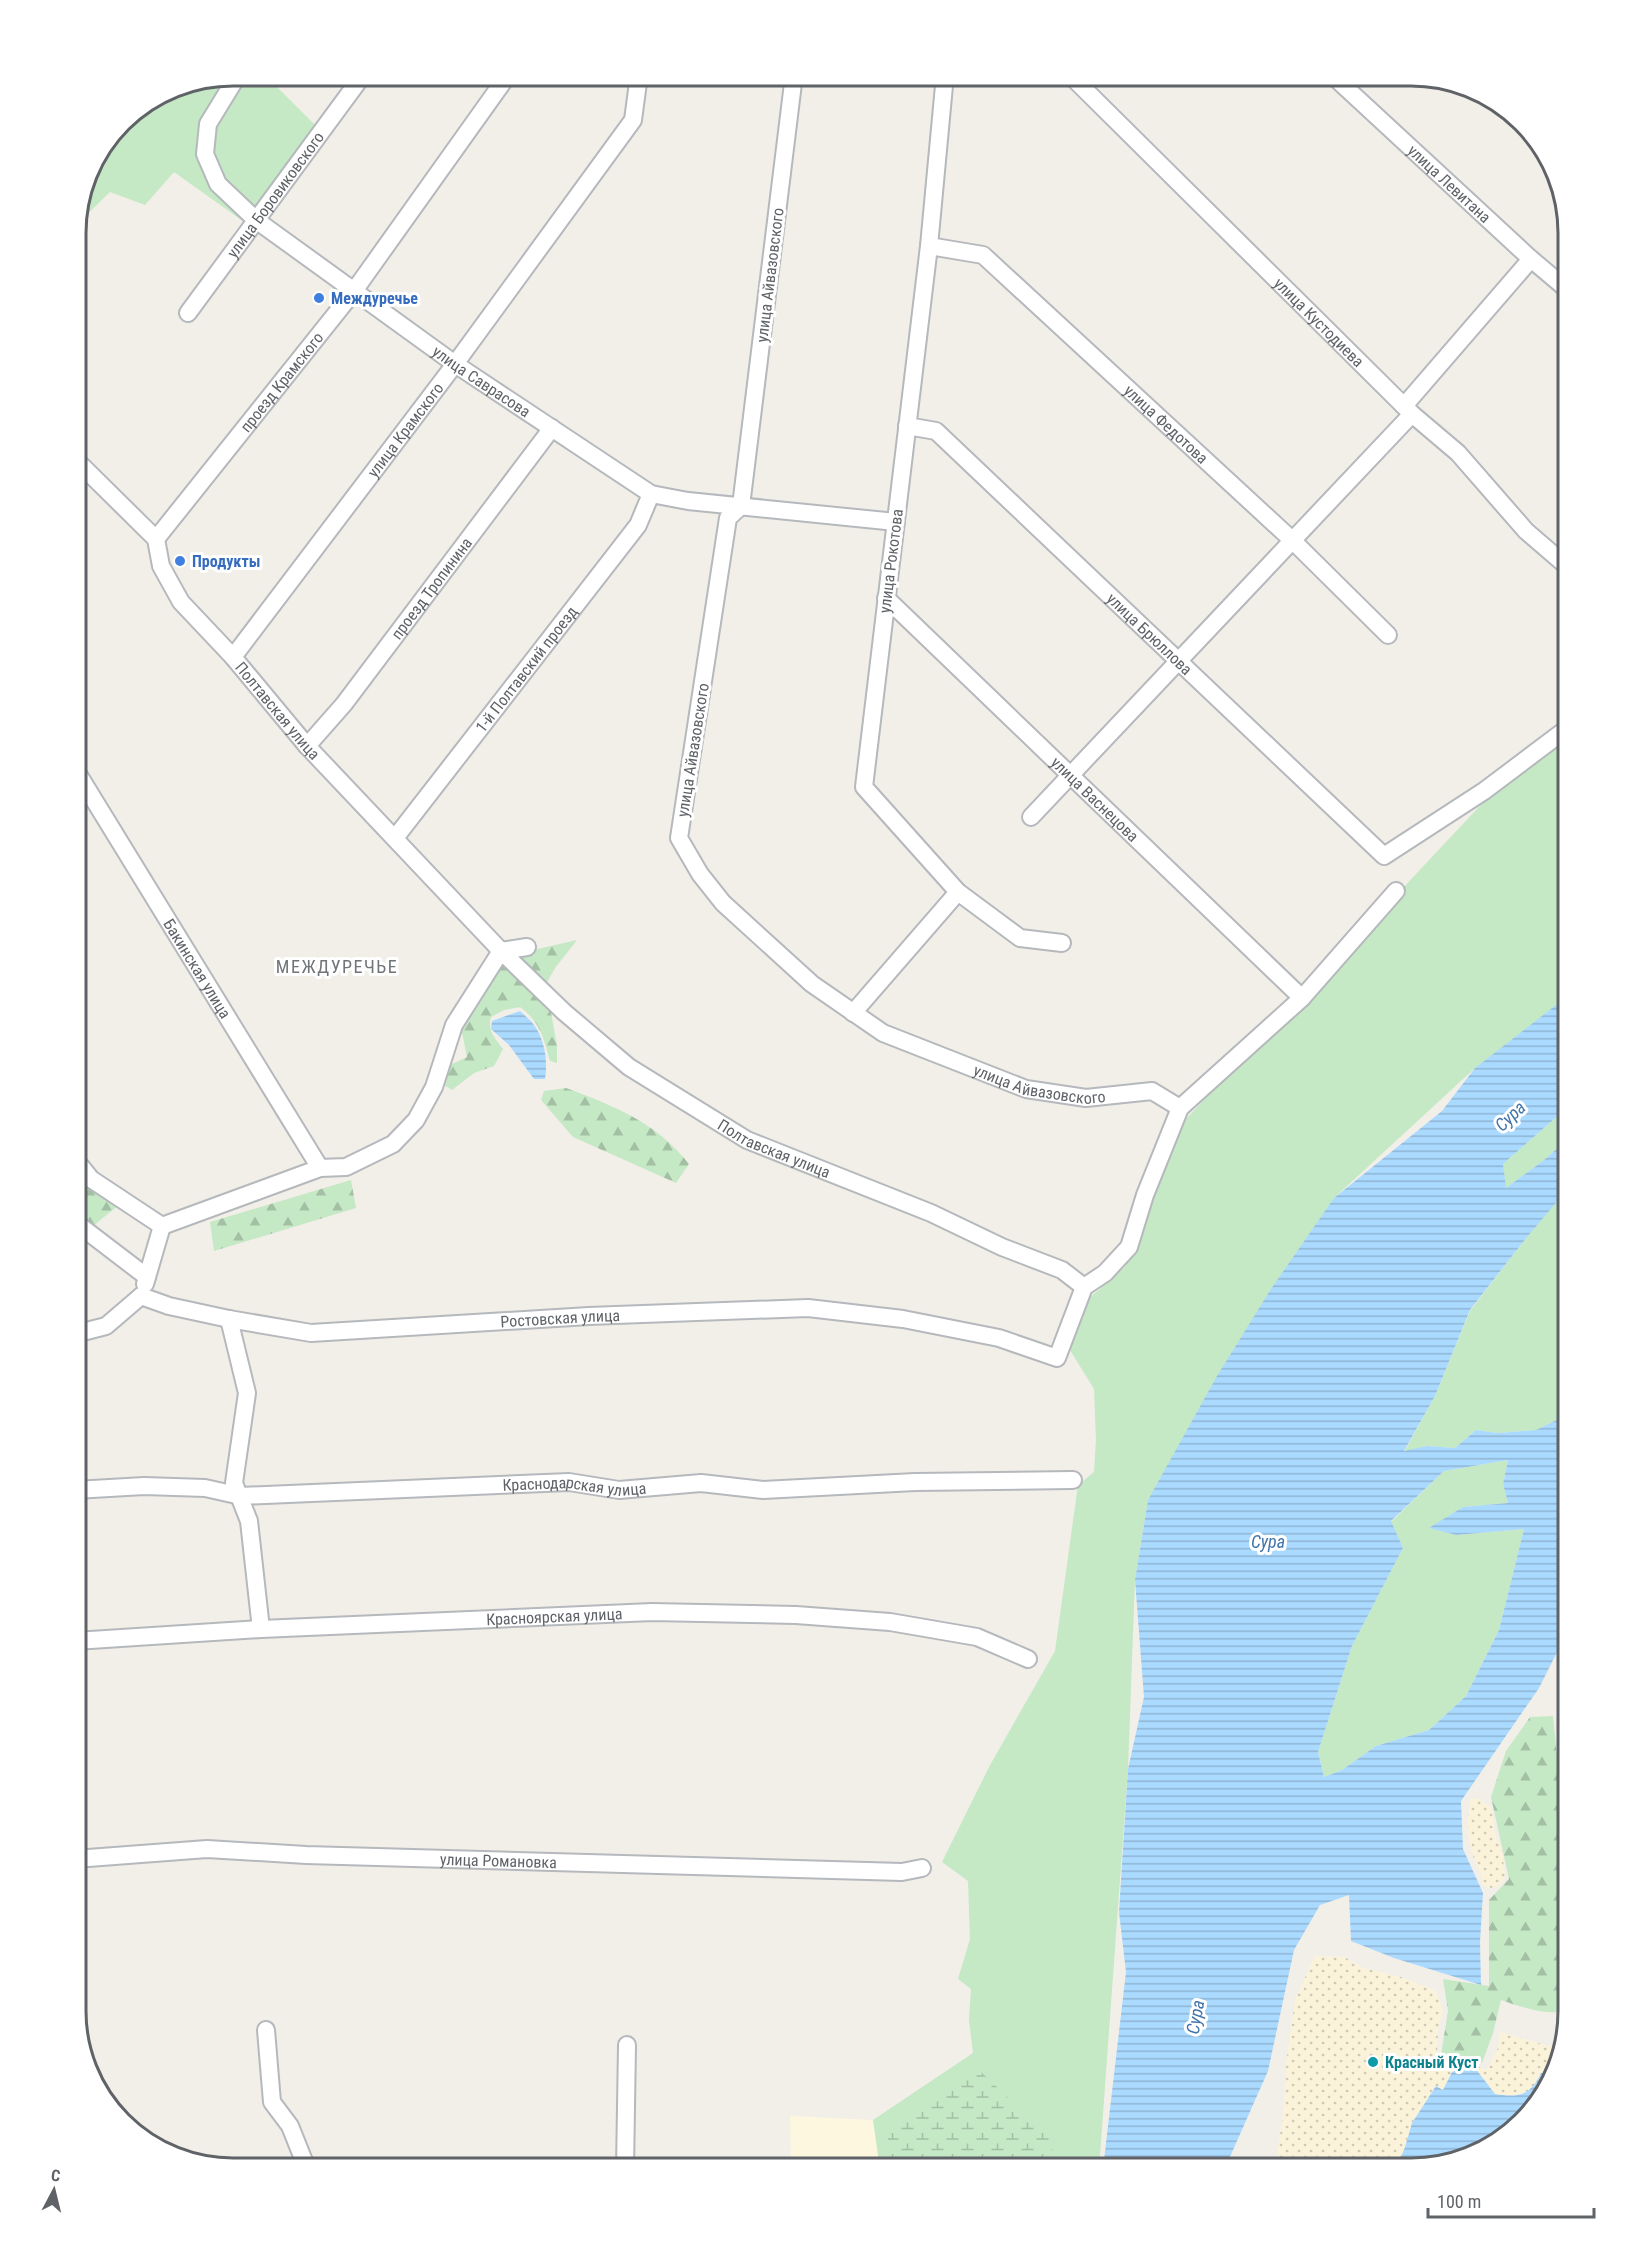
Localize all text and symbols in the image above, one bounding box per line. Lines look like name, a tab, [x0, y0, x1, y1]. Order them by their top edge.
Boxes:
street label: улица Боровиковского	[222, 128, 328, 261]
street label: улица Левитана	[1404, 141, 1495, 227]
street label: улица Айвазовского	[752, 207, 788, 343]
street label: улица Кустодиева	[1270, 273, 1368, 371]
place label: Междуречье	[331, 289, 418, 308]
marker: Междуречье	[312, 291, 326, 305]
street label: проезд Крамского	[236, 328, 327, 436]
street label: улица Саврасова	[429, 342, 534, 421]
street label: улица Крамского	[363, 379, 447, 481]
street label: улица Федотова	[1120, 381, 1212, 467]
street label: улица Рокотова	[875, 508, 907, 614]
street label: проезд Тропинина	[387, 534, 476, 643]
place label: Продукты	[192, 552, 260, 571]
marker: Продукты	[173, 554, 187, 568]
street label: улица Брюллова	[1103, 589, 1196, 679]
street label: 1-й Полтавский проезд	[471, 602, 581, 736]
street label: Полтавская улица	[232, 658, 324, 763]
street label: улица Айвазовского	[673, 682, 713, 818]
street label: улица Васнецова	[1047, 753, 1143, 845]
street label: Бакинская улица	[160, 915, 235, 1022]
district label: МЕЖДУРЕЧЬЕ	[276, 956, 398, 977]
street label: улица Айвазовского	[971, 1060, 1106, 1108]
water label: Сура	[1490, 1097, 1530, 1135]
street label: Полтавская улица	[714, 1115, 833, 1182]
street label: Ростовская улица	[500, 1305, 620, 1331]
street label: Краснодарская улица	[502, 1472, 647, 1500]
water label: Сура	[1251, 1531, 1285, 1552]
street label: Красноярская улица	[486, 1604, 623, 1629]
street label: улица Романовка	[440, 1849, 557, 1872]
water label: Сура	[1182, 1998, 1208, 2036]
place label: Красный Куст	[1385, 2053, 1479, 2072]
marker: Красный Куст	[1366, 2055, 1380, 2069]
north arrow	[24, 2160, 84, 2220]
text: С	[50, 2166, 61, 2186]
scale bar	[1428, 2181, 1594, 2219]
text: 100 m	[1437, 2191, 1481, 2212]

